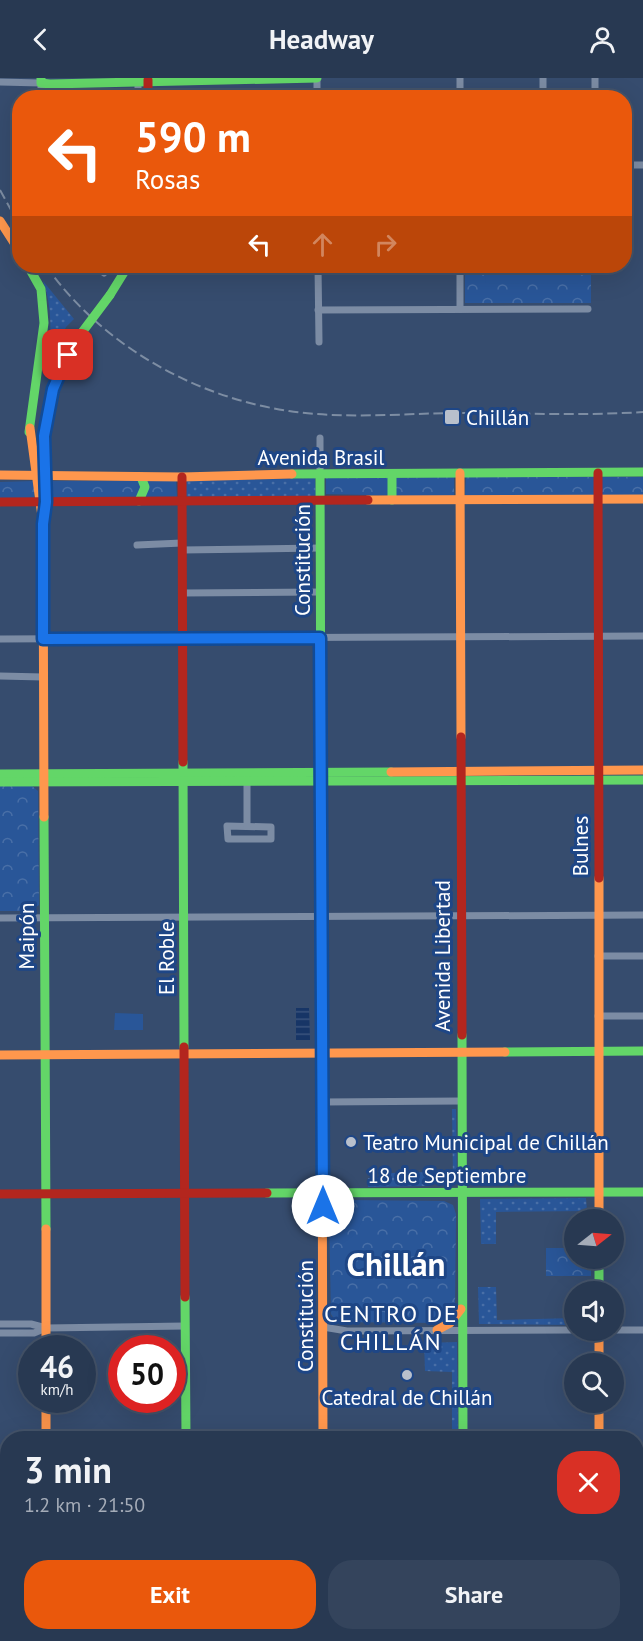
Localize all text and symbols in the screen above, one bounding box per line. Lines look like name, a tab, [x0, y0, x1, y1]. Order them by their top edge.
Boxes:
text: Headway	[269, 22, 374, 56]
icon: back	[24, 23, 57, 56]
icon: person	[586, 23, 619, 56]
text: 590 m	[135, 109, 251, 164]
icon: left	[36, 114, 114, 192]
text: Rosas	[135, 162, 200, 196]
icon: left	[243, 228, 276, 261]
icon: ahead	[306, 228, 339, 261]
icon: right	[369, 228, 402, 261]
pin	[42, 329, 93, 380]
icon: arrive	[51, 338, 84, 371]
place label: Chillán	[466, 404, 529, 431]
marker: Chillán	[443, 408, 461, 426]
street label: Avenida Brasil	[258, 444, 384, 471]
street label: Constitución	[289, 504, 316, 616]
street label: Bulnes	[567, 816, 594, 876]
street label: Avenida Libertad	[429, 880, 456, 1032]
street label: Maipón	[13, 903, 40, 969]
street label: El Roble	[153, 921, 180, 995]
place label: Teatro Municipal de Chillán	[363, 1129, 609, 1156]
marker: Teatro Municipal de Chillán	[344, 1135, 358, 1149]
street label: 18 de Septiembre	[368, 1162, 526, 1189]
position arrow	[291, 1174, 355, 1238]
north arrow	[564, 1209, 624, 1269]
map controls	[564, 1209, 624, 1413]
district label: Chillán	[346, 1242, 446, 1285]
street label: Constitución	[292, 1260, 319, 1372]
button: sound	[564, 1281, 624, 1341]
district label: CENTRO DE CHILLÁN	[324, 1298, 458, 1357]
speed limit sign: 50	[108, 1335, 186, 1413]
text: 46	[40, 1347, 74, 1386]
button: search	[564, 1353, 624, 1413]
marker: Catedral de Chillán	[400, 1368, 414, 1382]
text: km/h	[41, 1380, 73, 1399]
place label: Catedral de Chillán	[321, 1384, 493, 1411]
text: 3 min	[24, 1446, 112, 1493]
button: close	[557, 1451, 620, 1514]
text: 1.2 km · 21:50	[24, 1492, 145, 1518]
button: Exit	[24, 1560, 316, 1629]
button: Share	[328, 1560, 620, 1629]

